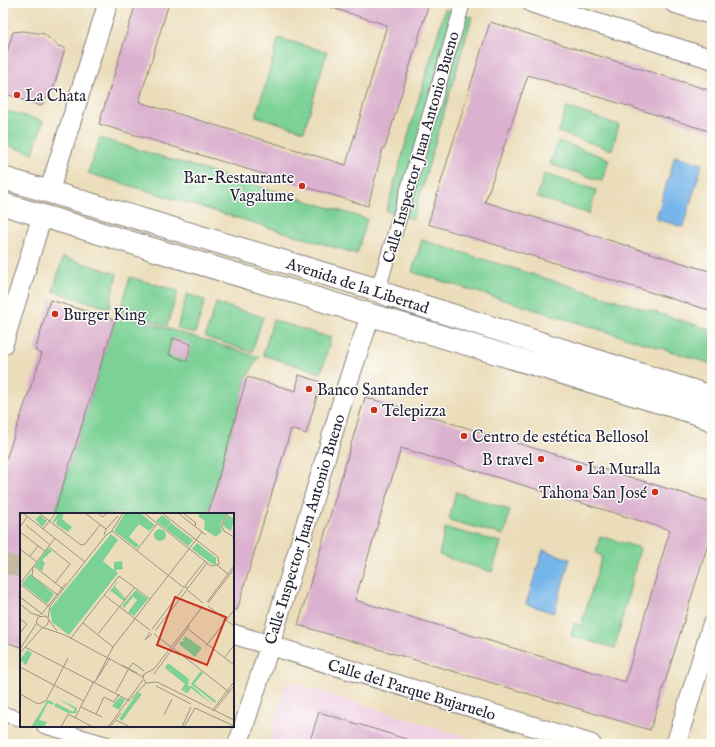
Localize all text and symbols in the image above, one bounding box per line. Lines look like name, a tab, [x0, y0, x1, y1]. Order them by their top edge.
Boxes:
street label: Calle Inspector Juan Antonio Bueno	[379, 29, 465, 266]
place label: La Chata	[25, 87, 86, 107]
marker: La Chata	[12, 90, 22, 100]
place label: Bar-Restaurante Vagalume	[183, 169, 294, 207]
marker: Bar-Restaurante Vagalume	[297, 181, 307, 191]
street label: Avenida de la Libertad	[283, 254, 432, 320]
place label: Burger King	[63, 306, 147, 326]
marker: Burger King	[50, 309, 60, 319]
place label: Banco Santander	[317, 381, 428, 401]
marker: Banco Santander	[304, 384, 314, 394]
place label: Telepizza	[382, 402, 446, 422]
marker: Telepizza	[369, 405, 379, 415]
street label: Calle Inspector Juan Antonio Bueno	[261, 412, 351, 647]
place label: Centro de estética Bellosol	[472, 428, 649, 448]
marker: Centro de estética Bellosol	[459, 431, 469, 441]
place label: B travel	[482, 451, 534, 471]
marker: B travel	[536, 454, 546, 464]
place label: La Muralla	[587, 460, 661, 480]
marker: La Muralla	[574, 463, 584, 473]
place label: Tahona San José	[539, 484, 647, 504]
marker: Tahona San José	[650, 487, 660, 497]
inset map	[20, 513, 234, 727]
street label: Calle del Parque Bujaruelo	[325, 656, 498, 726]

